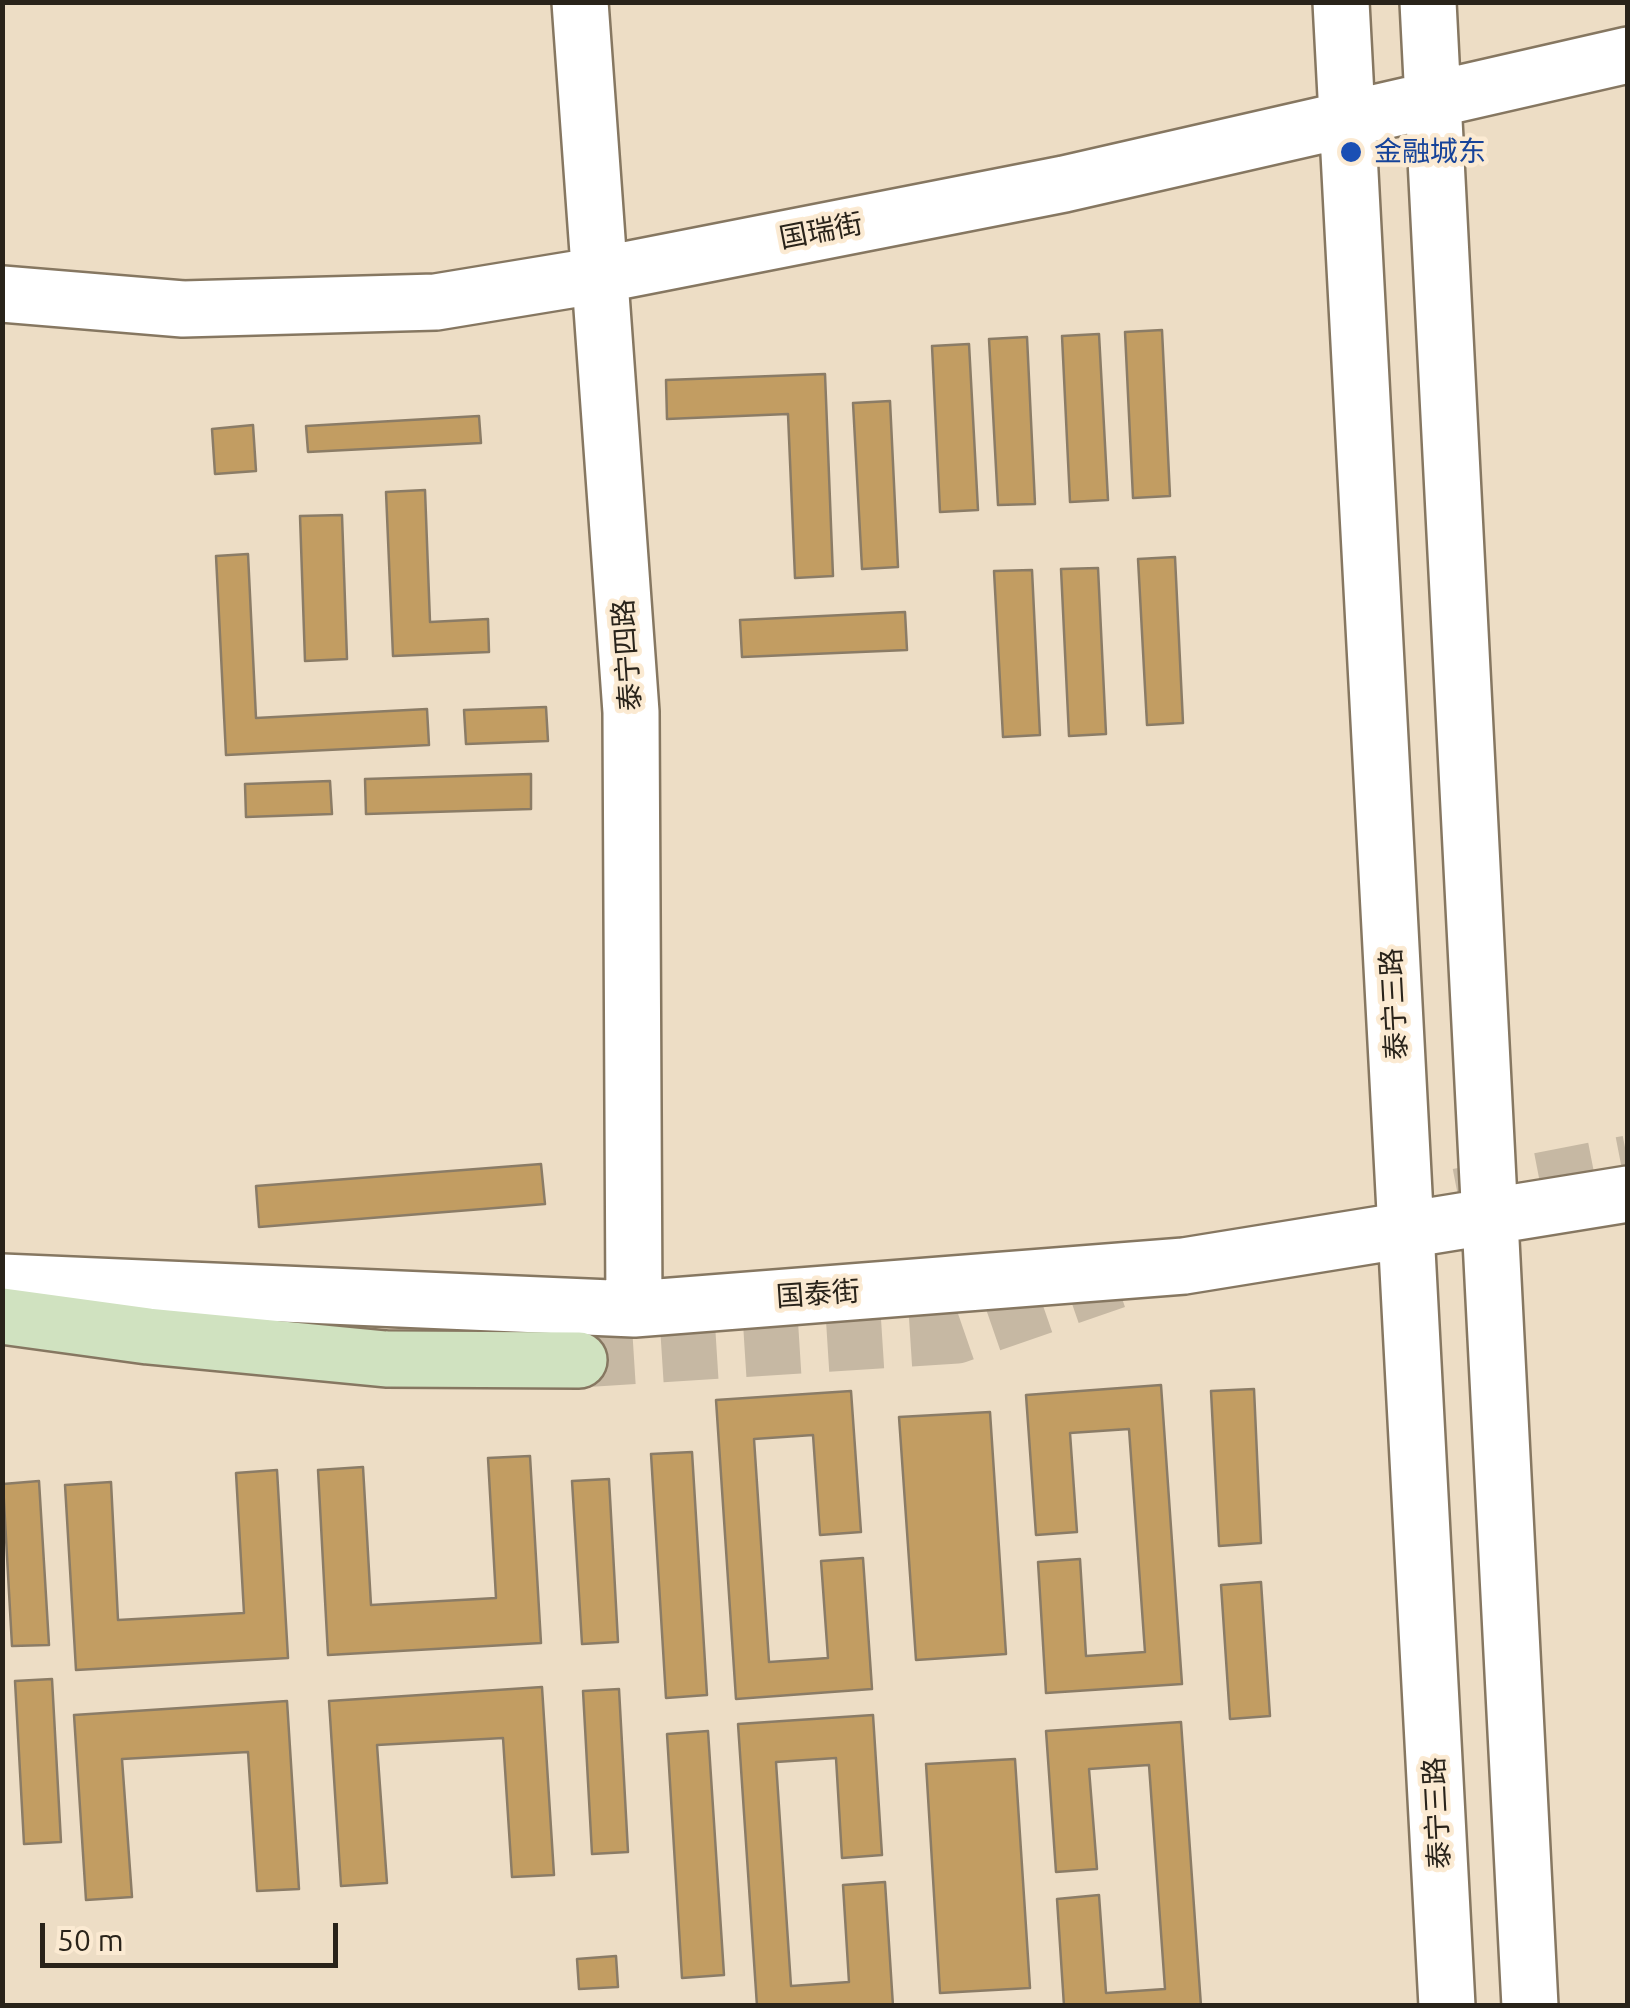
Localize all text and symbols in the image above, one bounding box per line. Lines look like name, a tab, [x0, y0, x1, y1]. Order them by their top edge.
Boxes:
place label: 金融城东	[1374, 135, 1486, 169]
marker: 金融城东	[1338, 139, 1364, 165]
street label: 国瑞街	[777, 206, 865, 256]
street label: 泰宁四路	[606, 598, 648, 712]
street label: 泰宁三路	[1374, 947, 1414, 1061]
street label: 国泰街	[775, 1274, 861, 1314]
street label: 泰宁三路	[1417, 1756, 1457, 1870]
scale bar	[45, 1903, 342, 1965]
text: 50 m	[57, 1923, 124, 1957]

